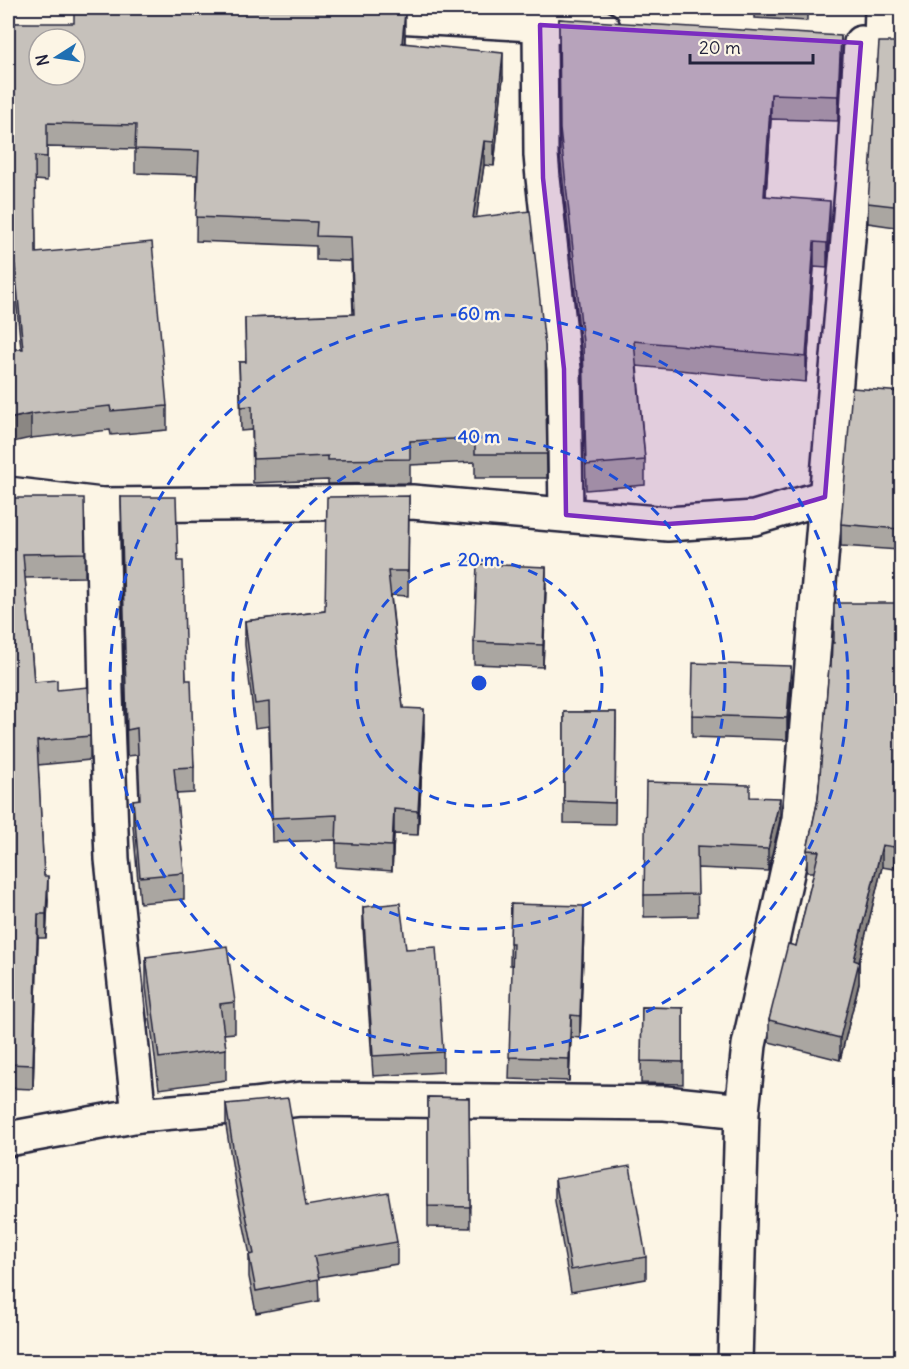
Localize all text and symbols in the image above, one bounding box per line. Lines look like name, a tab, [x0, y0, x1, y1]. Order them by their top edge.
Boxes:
north arrow	[27, 27, 87, 87]
scale bar	[690, 27, 813, 65]
text: 20 m	[699, 36, 741, 59]
text: N	[31, 53, 53, 68]
text: 60 m	[458, 302, 500, 325]
text: 40 m	[458, 425, 500, 448]
text: 20 m	[458, 548, 500, 571]
centre of rings	[469, 673, 489, 693]

